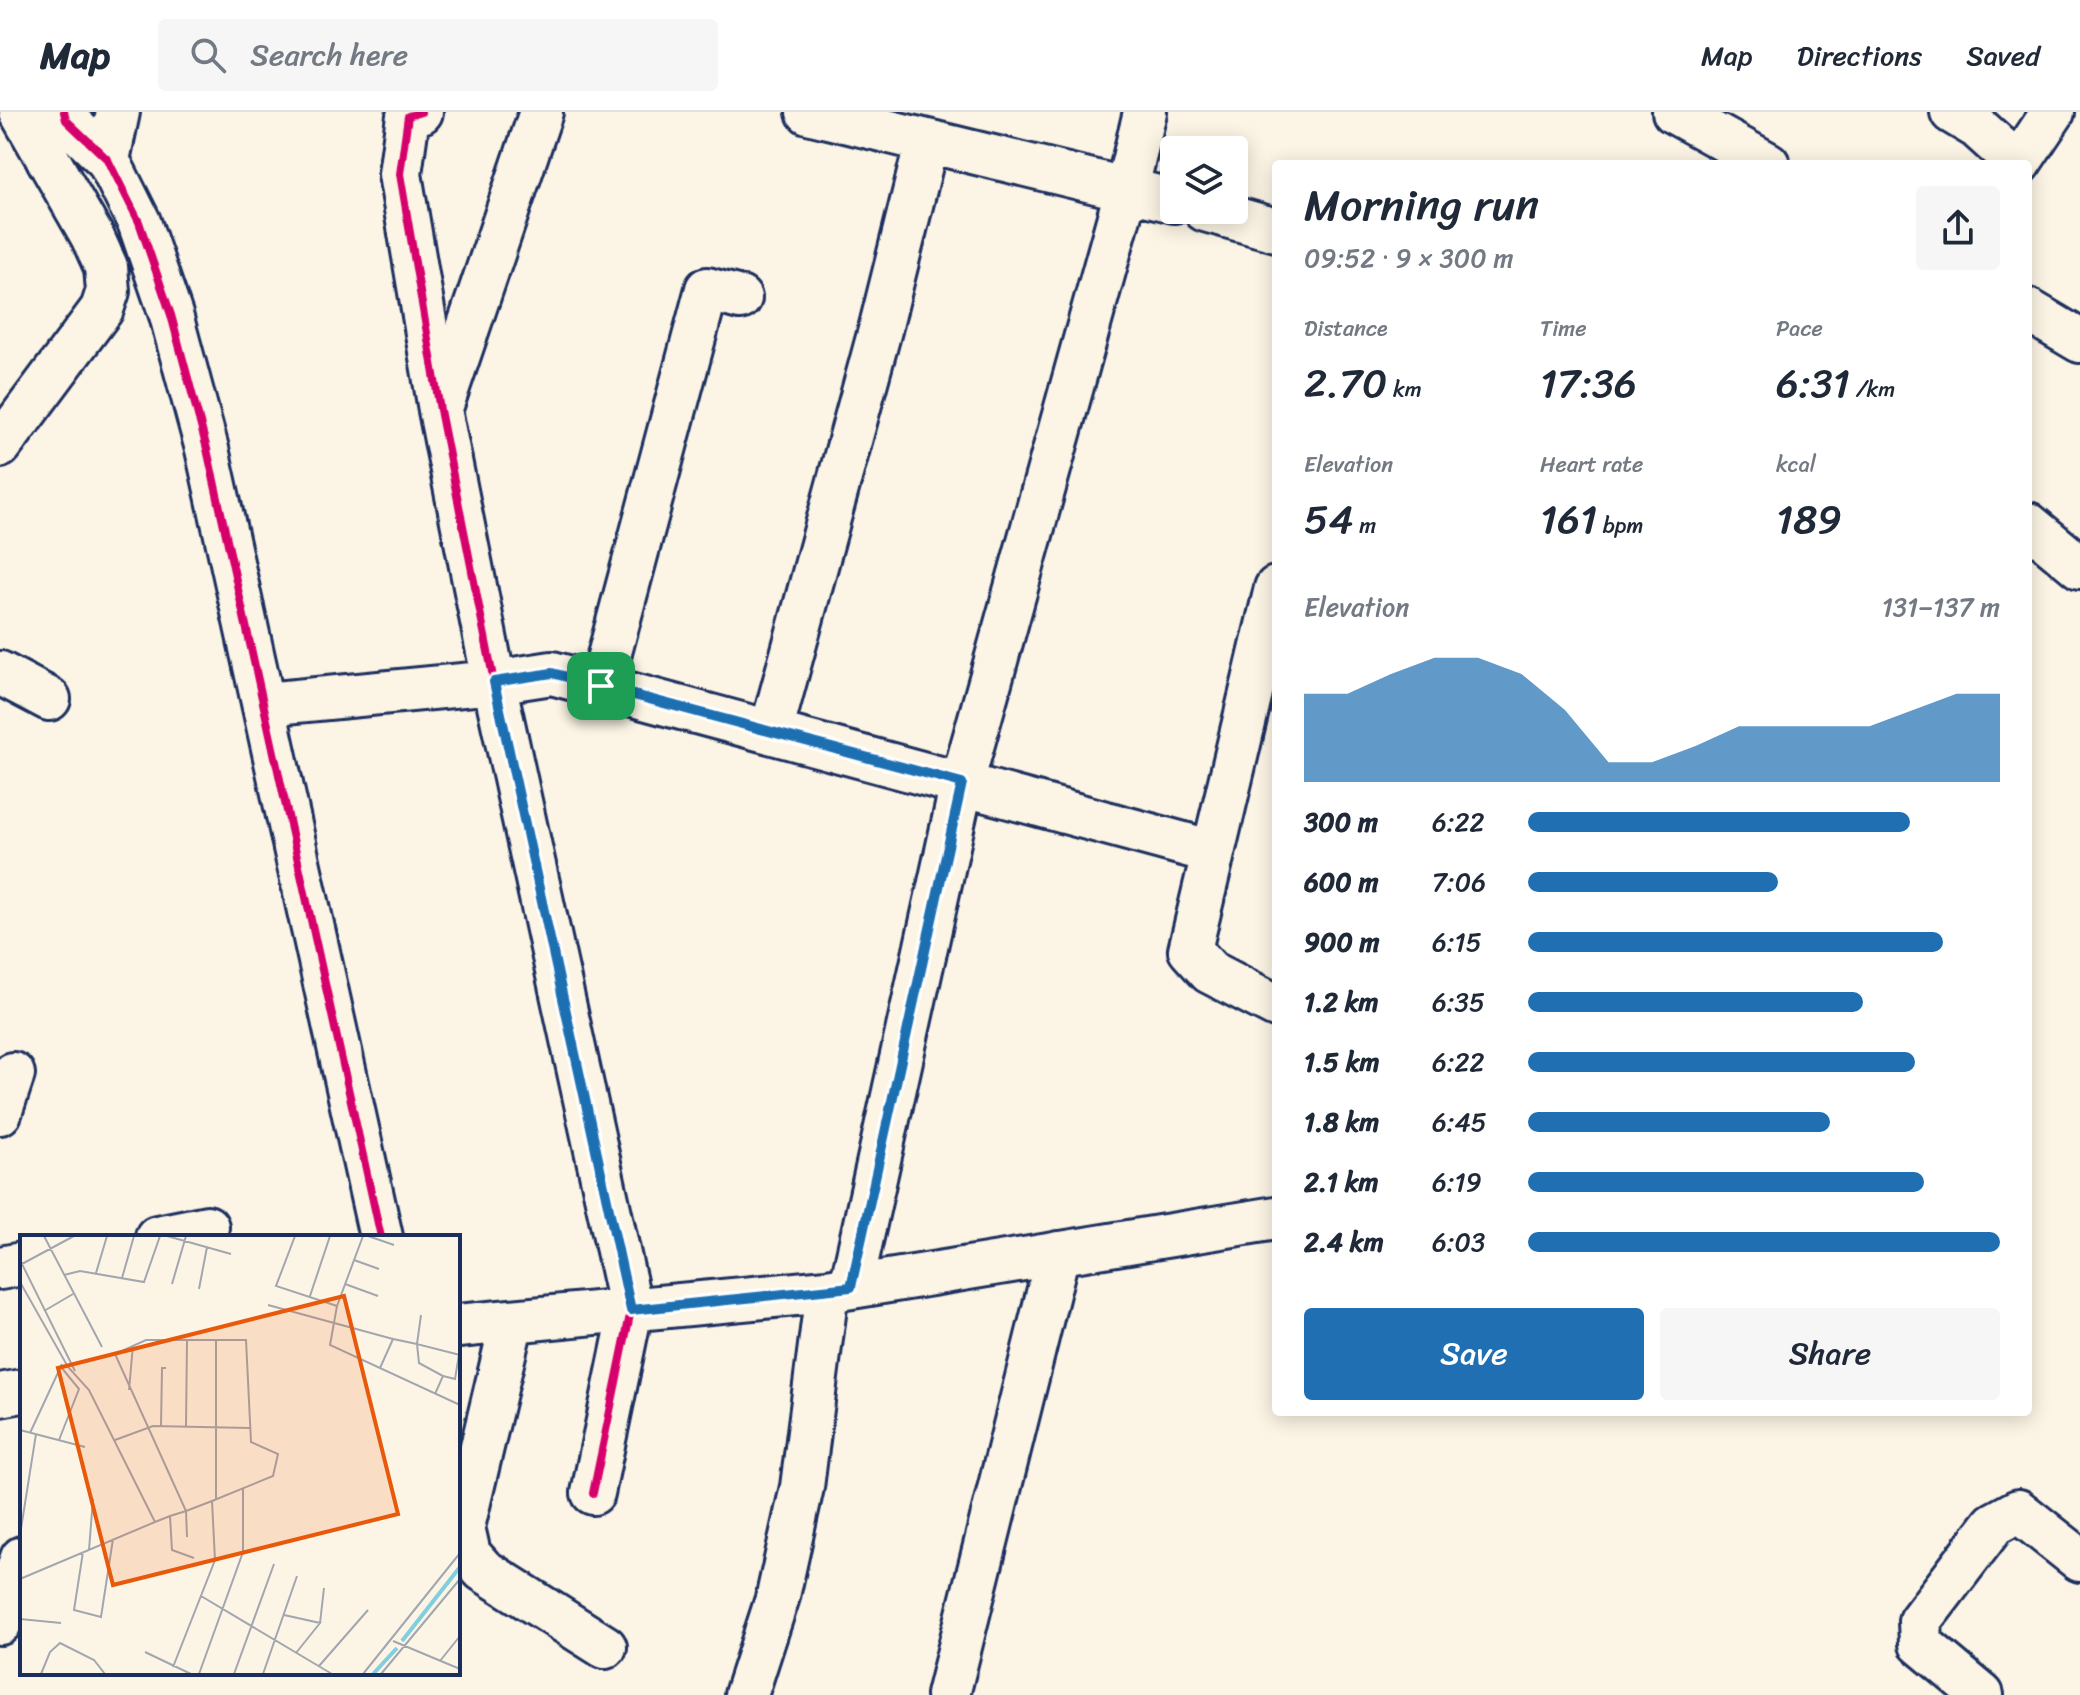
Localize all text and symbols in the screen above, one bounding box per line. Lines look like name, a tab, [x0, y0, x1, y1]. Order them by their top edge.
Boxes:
search box	[158, 19, 718, 91]
text: Map	[40, 22, 110, 89]
text: Search here	[250, 28, 408, 82]
text: Map	[1701, 31, 1753, 80]
text: Directions	[1797, 31, 1922, 80]
text: Saved	[1966, 31, 2040, 80]
icon: search	[186, 33, 230, 77]
map controls	[1160, 136, 1248, 224]
button: layers	[1160, 136, 1248, 224]
text: Morning run	[1304, 166, 1539, 244]
button: share	[1916, 186, 2000, 270]
text: 09:52 · 9 × 300 m	[1304, 235, 1513, 281]
text: Distance	[1304, 309, 1388, 348]
text: Time	[1540, 309, 1587, 348]
text: Pace	[1776, 309, 1823, 348]
text: 2.70	[1304, 348, 1387, 419]
text: 17:36	[1540, 348, 1637, 419]
text: 6:31	[1776, 348, 1850, 419]
text: km	[1387, 370, 1422, 409]
text: /km	[1850, 370, 1895, 409]
text: Elevation	[1304, 445, 1393, 484]
text: Heart rate	[1540, 445, 1643, 484]
text: kcal	[1776, 445, 1816, 484]
text: 54	[1304, 484, 1353, 555]
text: 161	[1540, 484, 1597, 555]
text: 189	[1776, 484, 1842, 555]
text: m	[1353, 506, 1376, 545]
text: bpm	[1597, 506, 1643, 545]
text: Elevation	[1304, 584, 1409, 630]
text: 131–137 m	[1882, 584, 2000, 630]
pin	[567, 652, 635, 720]
icon: arrive	[579, 664, 623, 708]
text: 300 m	[1304, 799, 1378, 845]
text: 6:22	[1432, 799, 1485, 845]
text: 600 m	[1304, 859, 1378, 905]
text: 7:06	[1432, 859, 1486, 905]
text: 900 m	[1304, 919, 1380, 965]
text: 6:15	[1432, 919, 1482, 965]
text: 1.2 km	[1304, 979, 1379, 1025]
text: 6:35	[1432, 979, 1485, 1025]
text: 1.5 km	[1304, 1039, 1379, 1085]
text: 6:22	[1432, 1039, 1485, 1085]
text: 1.8 km	[1304, 1099, 1379, 1145]
text: 6:45	[1432, 1099, 1487, 1145]
text: 2.1 km	[1304, 1159, 1379, 1205]
text: 6:19	[1432, 1159, 1482, 1205]
text: 2.4 km	[1304, 1219, 1384, 1265]
text: 6:03	[1432, 1219, 1485, 1265]
inset map	[20, 1235, 460, 1675]
button: Save	[1304, 1308, 1644, 1400]
button: Share	[1660, 1308, 2000, 1400]

